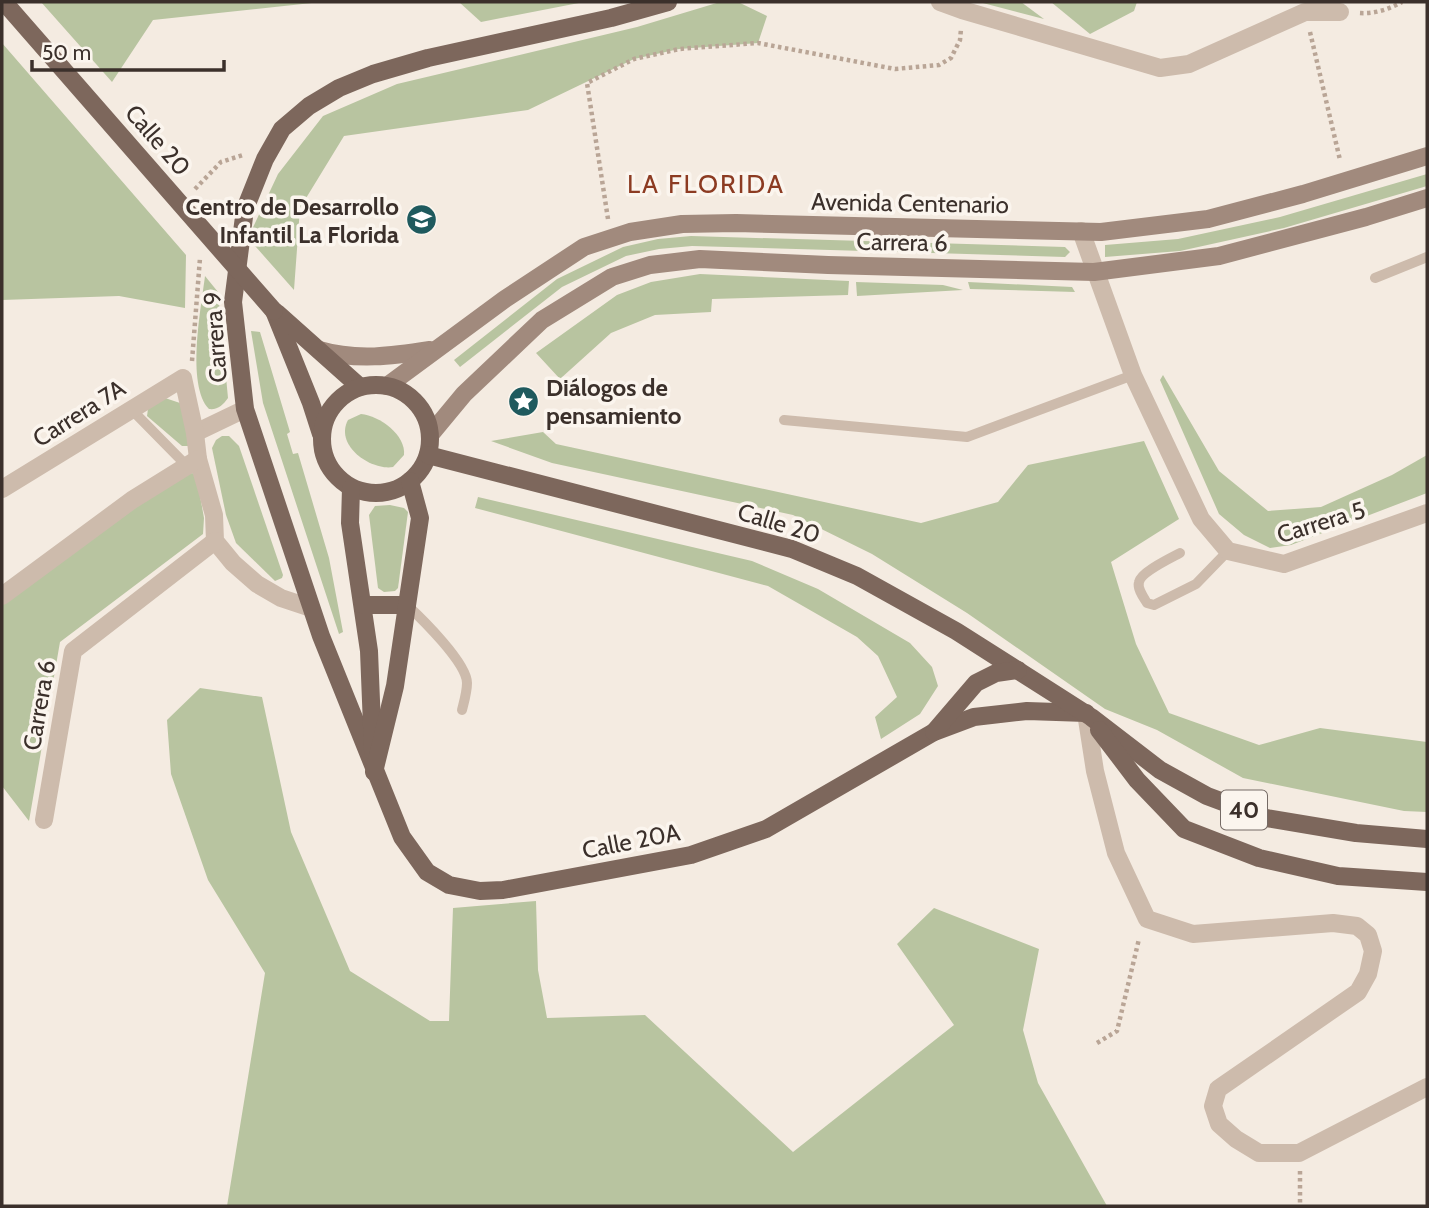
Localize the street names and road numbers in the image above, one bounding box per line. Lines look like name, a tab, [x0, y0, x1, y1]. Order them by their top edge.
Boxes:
street label: Calle 20	[119, 99, 197, 181]
street label: Avenida Centenario	[811, 187, 1009, 219]
street label: Carrera 6	[856, 227, 948, 257]
street label: Carrera 9	[197, 290, 233, 384]
street label: Carrera 7A	[27, 373, 131, 453]
street label: Carrera 5	[1273, 495, 1369, 549]
street label: Calle 20	[734, 497, 824, 549]
street label: Carrera 6	[17, 657, 61, 753]
road number: 40	[1221, 790, 1267, 830]
street label: Calle 20A	[580, 817, 683, 865]

